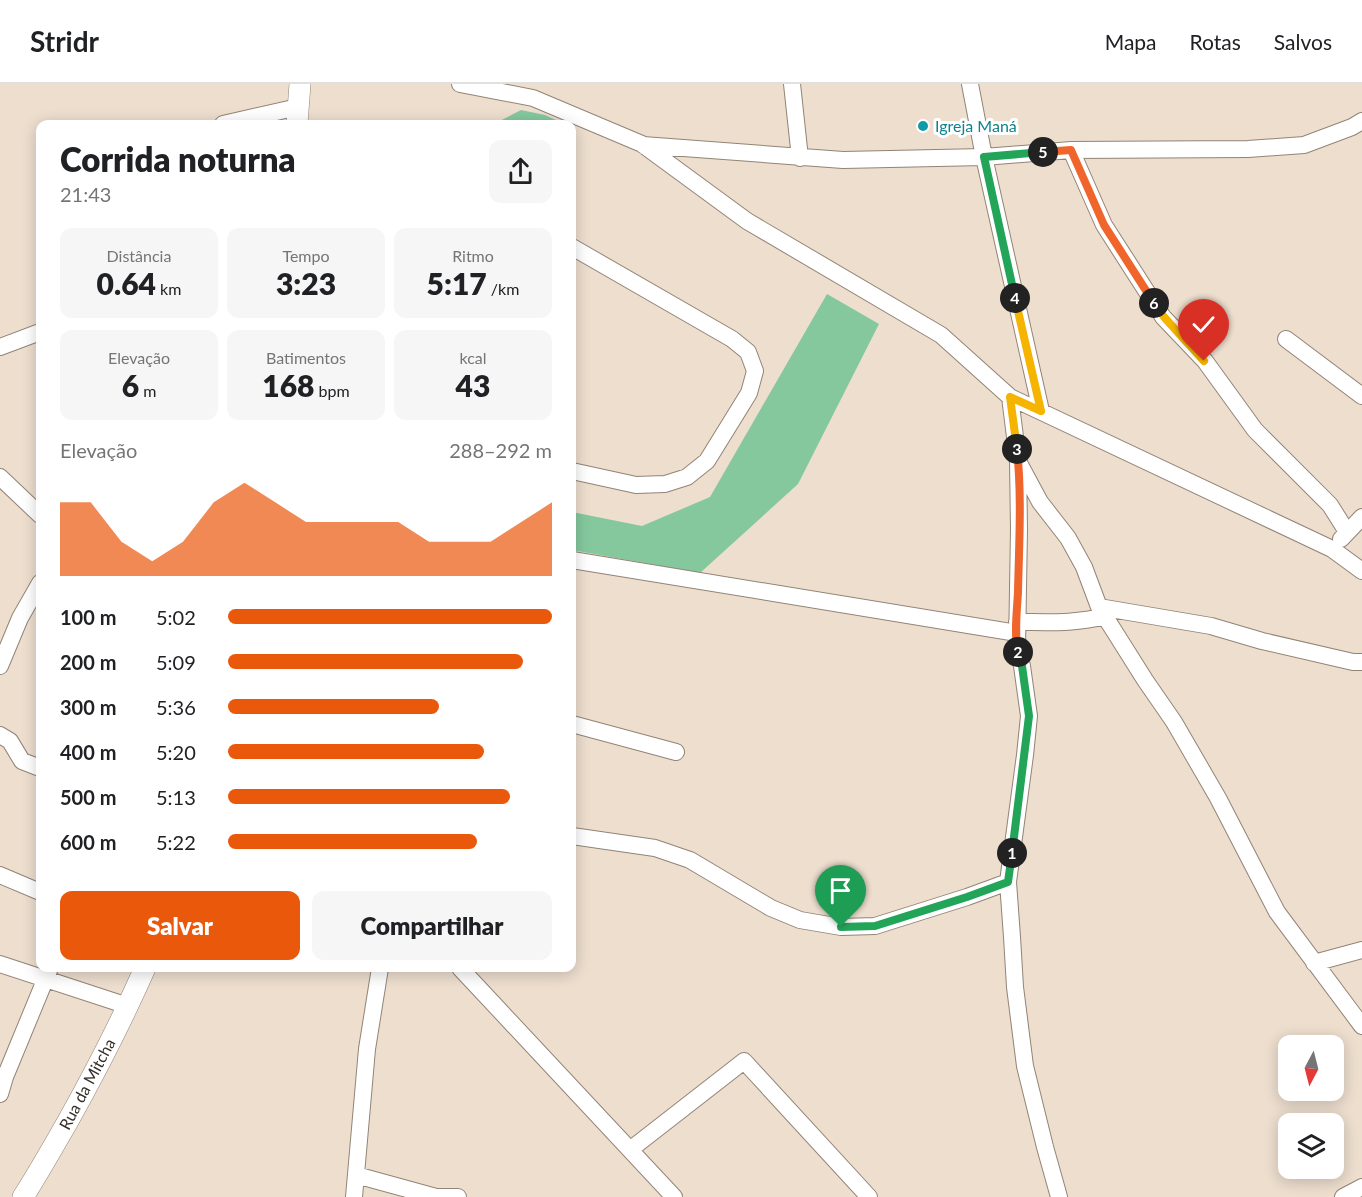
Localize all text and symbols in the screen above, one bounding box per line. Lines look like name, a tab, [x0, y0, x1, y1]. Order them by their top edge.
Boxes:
text: Stridr	[30, 24, 99, 58]
text: Mapa	[1105, 29, 1157, 54]
text: Rotas	[1190, 29, 1241, 54]
text: Salvos	[1274, 29, 1332, 54]
place label: Igreja Maná	[935, 116, 1017, 135]
marker: Igreja Maná	[916, 119, 930, 133]
pin: 5	[1028, 137, 1058, 167]
text: Corrida noturna	[60, 139, 296, 179]
button: share	[489, 140, 552, 203]
text: 5	[1038, 142, 1048, 161]
text: 21:43	[60, 182, 111, 206]
text: Distância	[107, 246, 171, 265]
text: Tempo	[282, 246, 330, 265]
text: Ritmo	[452, 246, 494, 265]
text: 0.64	[97, 265, 156, 301]
text: 3:23	[276, 265, 336, 301]
text: 5:17	[427, 265, 487, 301]
text: km	[156, 279, 181, 298]
text: /km	[487, 279, 519, 298]
pin: 4	[1000, 283, 1030, 313]
text: 4	[1010, 288, 1020, 307]
pin: 6	[1139, 288, 1169, 318]
text: 6	[1149, 293, 1159, 312]
pin	[1178, 299, 1229, 361]
icon: check	[1187, 308, 1220, 341]
text: Elevação	[108, 348, 170, 367]
text: Batimentos	[266, 348, 346, 367]
text: kcal	[459, 348, 487, 367]
text: 6	[122, 367, 139, 403]
text: 168	[262, 367, 315, 403]
text: 43	[456, 367, 490, 403]
text: m	[139, 381, 156, 400]
text: bpm	[315, 381, 350, 400]
pin: 3	[1002, 434, 1032, 464]
text: Elevação	[60, 438, 137, 462]
text: 288–292 m	[449, 438, 552, 462]
text: 3	[1012, 439, 1022, 458]
text: 100 m	[60, 605, 116, 629]
text: 5:02	[156, 605, 196, 629]
pin: 2	[1003, 637, 1033, 667]
text: 2	[1013, 642, 1023, 661]
text: 200 m	[60, 650, 116, 674]
text: 5:09	[156, 650, 196, 674]
text: 300 m	[60, 695, 116, 719]
text: 5:36	[156, 695, 196, 719]
text: 400 m	[60, 740, 116, 764]
text: 5:20	[156, 740, 196, 764]
text: 500 m	[60, 785, 116, 809]
text: 5:13	[156, 785, 196, 809]
text: 600 m	[60, 830, 116, 854]
text: 5:22	[156, 830, 196, 854]
pin: 1	[997, 838, 1027, 868]
text: 1	[1007, 843, 1017, 862]
pin	[815, 865, 866, 927]
icon: arrive	[824, 874, 857, 907]
button: Salvar	[60, 891, 300, 960]
button: Compartilhar	[312, 891, 552, 960]
street label: Rua da Mitcha	[55, 1035, 119, 1133]
north arrow	[1278, 1035, 1344, 1101]
map controls	[1278, 1035, 1344, 1179]
button: layers	[1278, 1113, 1344, 1179]

